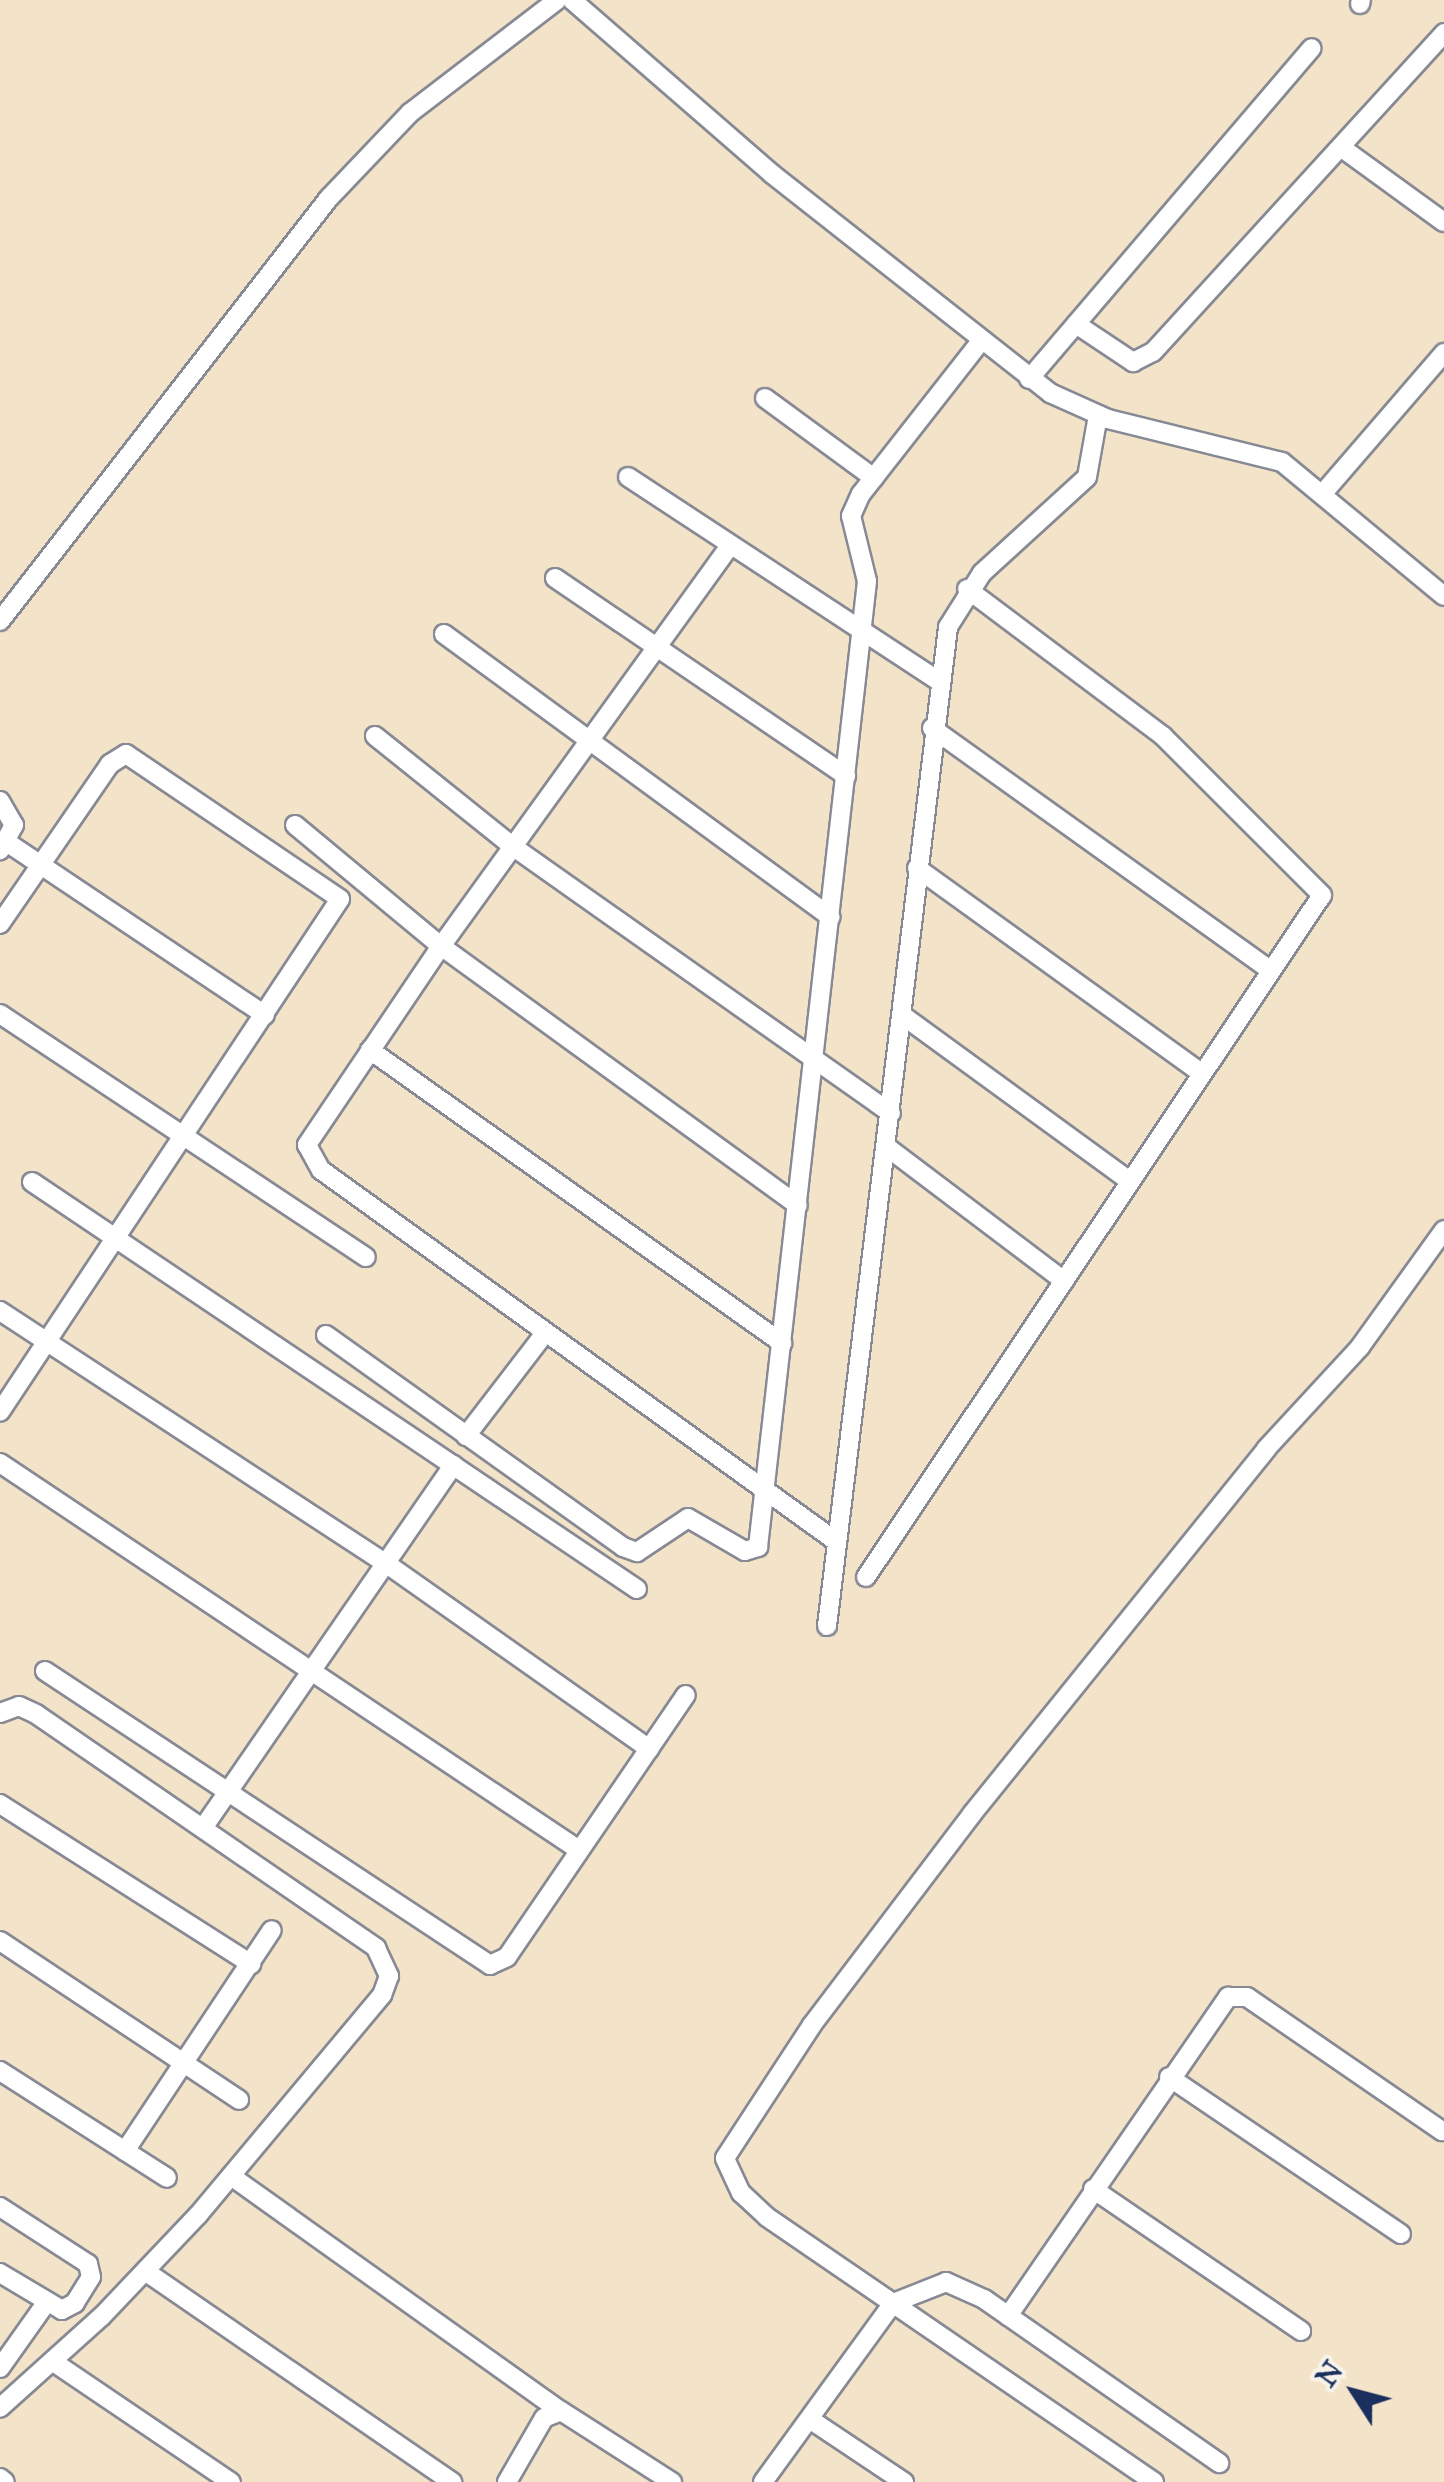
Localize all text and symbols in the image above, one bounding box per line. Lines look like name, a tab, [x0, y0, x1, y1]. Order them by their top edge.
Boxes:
north arrow	[1304, 2342, 1404, 2442]
text: N	[1308, 2354, 1350, 2394]

